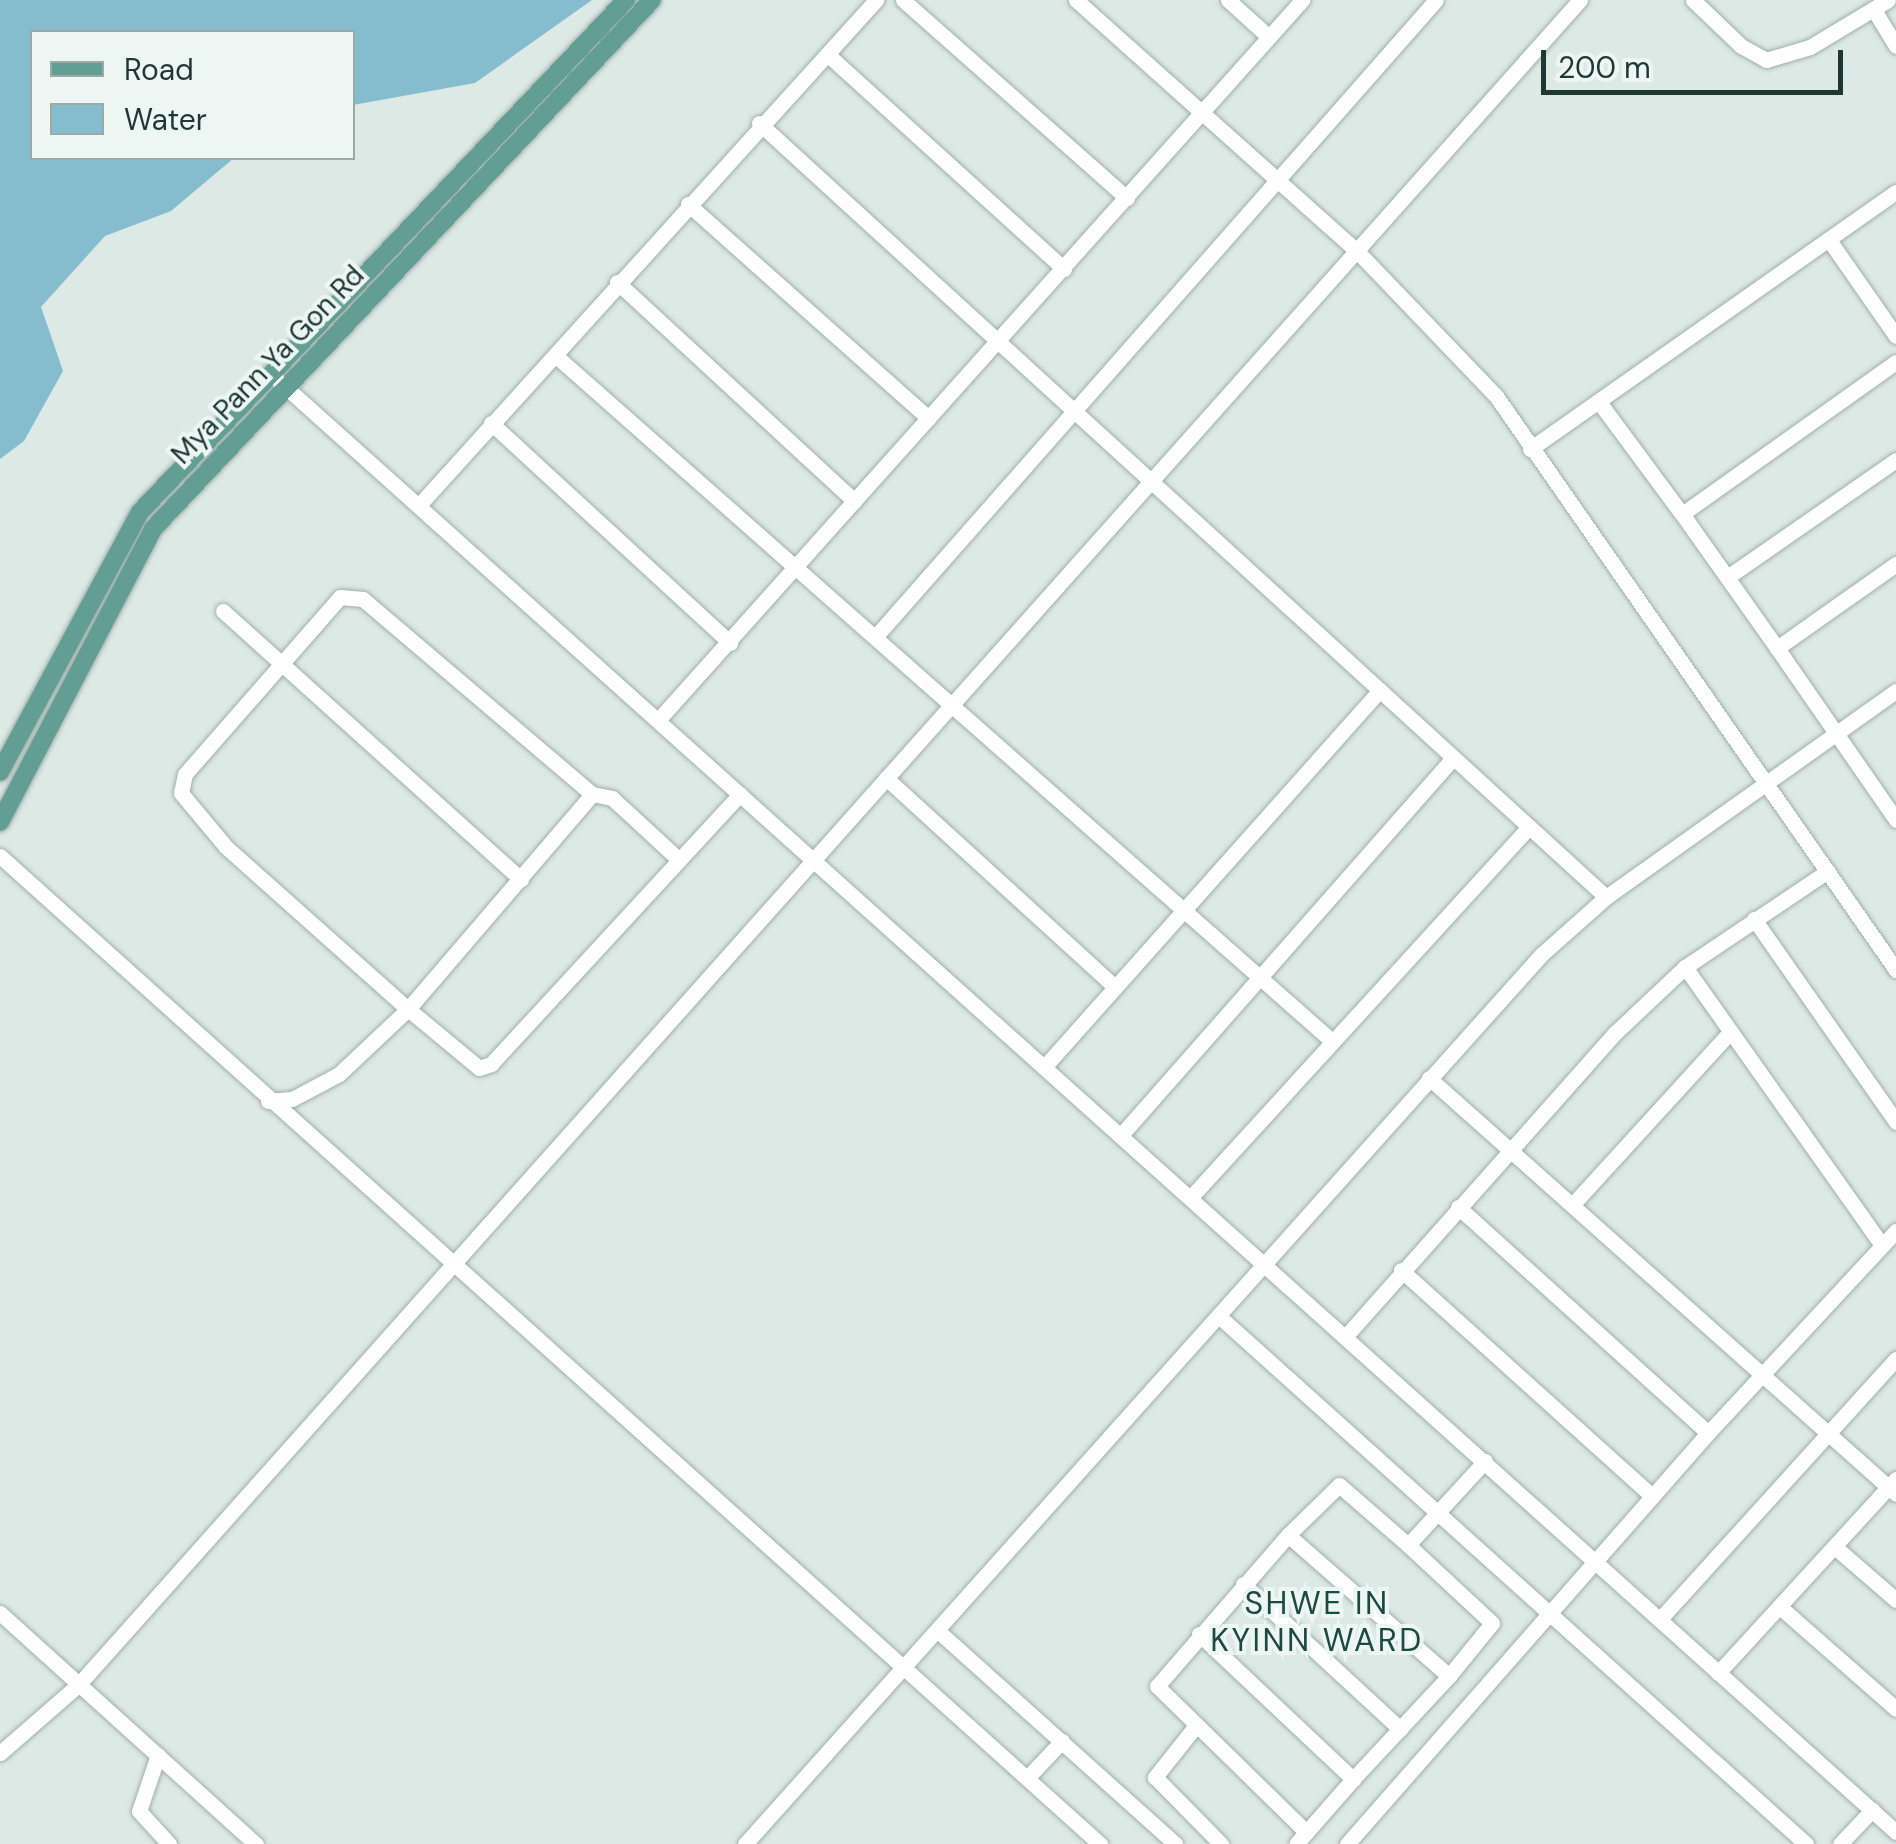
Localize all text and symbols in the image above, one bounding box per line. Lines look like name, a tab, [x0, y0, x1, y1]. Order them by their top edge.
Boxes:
legend	[30, 30, 355, 160]
scale bar	[1546, 30, 1848, 92]
text: 200 m	[1558, 48, 1651, 87]
text: Road	[124, 50, 194, 89]
text: Water	[124, 100, 207, 139]
street label: Mya Pann Ya Gon Rd	[165, 259, 371, 471]
district label: SHWE IN KYINN WARD	[1210, 1585, 1424, 1660]

